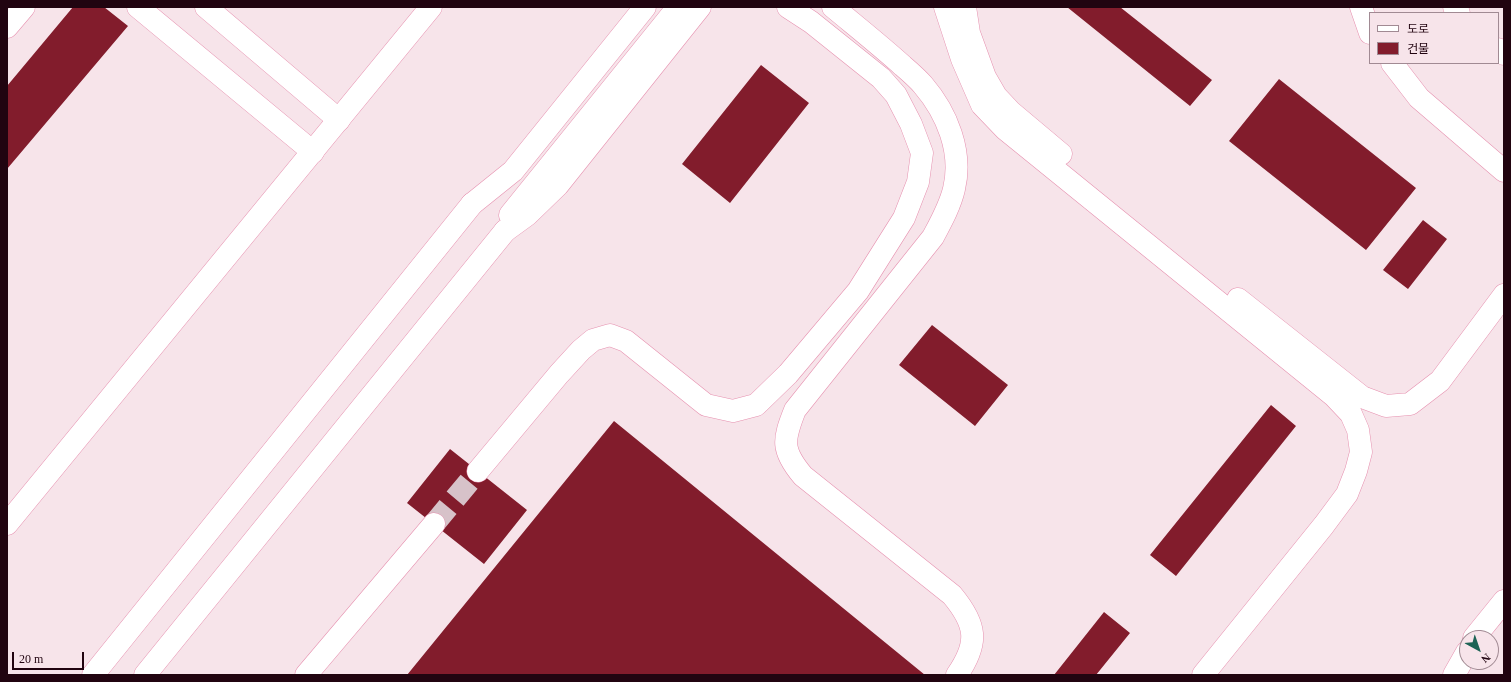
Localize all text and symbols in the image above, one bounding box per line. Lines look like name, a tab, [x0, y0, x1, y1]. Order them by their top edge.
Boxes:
legend	[1369, 12, 1499, 64]
text: 도로	[1407, 22, 1429, 36]
text: 건물	[1407, 42, 1429, 56]
north arrow	[1459, 630, 1499, 670]
scale bar	[14, 644, 86, 670]
text: N	[1479, 651, 1493, 666]
text: 20 m	[19, 652, 43, 666]

